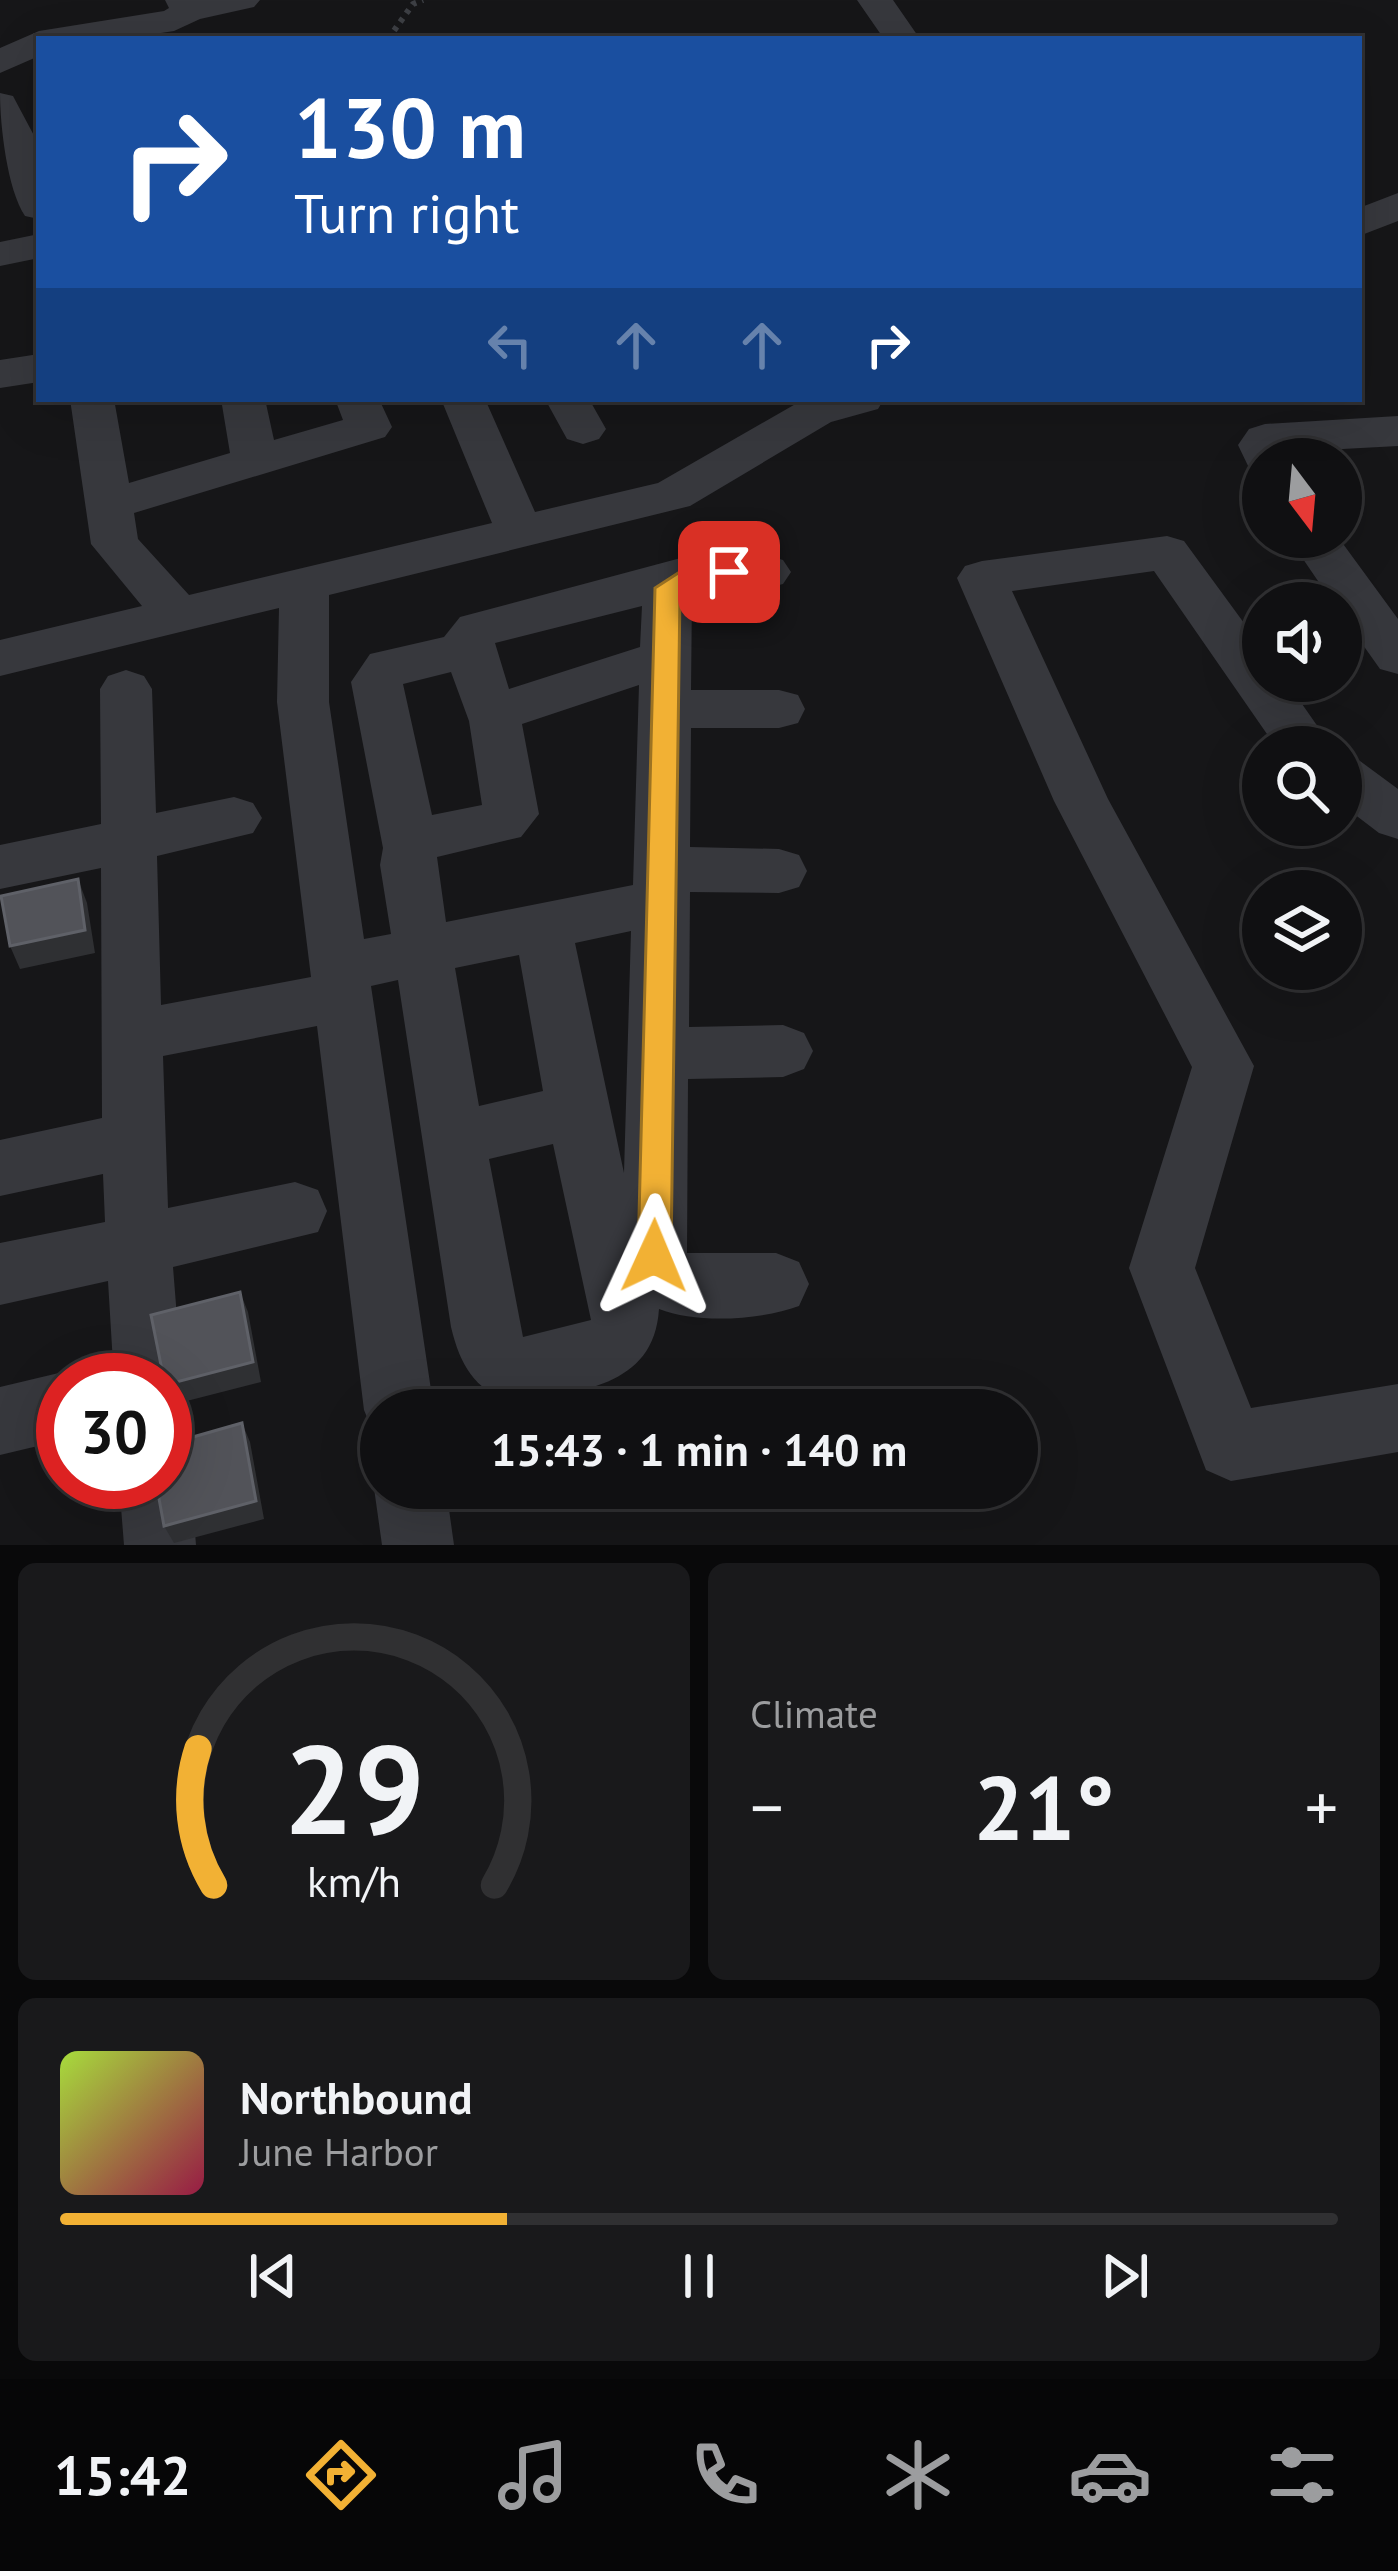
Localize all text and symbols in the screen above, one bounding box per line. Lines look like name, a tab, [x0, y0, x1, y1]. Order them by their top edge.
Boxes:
text: 130 m	[294, 72, 526, 181]
icon: right	[96, 84, 252, 240]
text: Turn right	[294, 178, 519, 248]
icon: left	[477, 312, 543, 378]
icon: ahead	[603, 312, 669, 378]
icon: ahead	[729, 312, 795, 378]
icon: right	[855, 312, 921, 378]
north arrow	[1242, 438, 1362, 558]
map controls	[1242, 438, 1362, 990]
pin	[678, 521, 780, 623]
icon: arrive	[696, 539, 762, 605]
button: sound	[1242, 582, 1362, 702]
button: search	[1242, 726, 1362, 846]
button: layers	[1242, 870, 1362, 990]
position arrow	[591, 1193, 717, 1319]
speed limit sign: 30	[36, 1353, 192, 1509]
text: 15:43 · 1 min · 140 m	[491, 1420, 907, 1478]
text: Climate	[750, 1688, 878, 1739]
text: 29	[283, 1707, 425, 1868]
text: 21°	[973, 1748, 1115, 1865]
text: −	[750, 1764, 783, 1849]
text: +	[1305, 1764, 1338, 1849]
text: km/h	[307, 1852, 401, 1908]
text: Northbound	[240, 2068, 472, 2126]
text: June Harbor	[240, 2126, 438, 2177]
icon: previous	[240, 2243, 306, 2309]
icon: pause	[666, 2243, 732, 2309]
icon: next	[1092, 2243, 1158, 2309]
icon: directions	[299, 2433, 383, 2517]
icon: music	[491, 2433, 575, 2517]
icon: phone	[683, 2433, 767, 2517]
icon: climate	[876, 2433, 960, 2517]
icon: car	[1068, 2433, 1152, 2517]
icon: filters	[1260, 2433, 1344, 2517]
text: 15:42	[54, 2440, 191, 2510]

